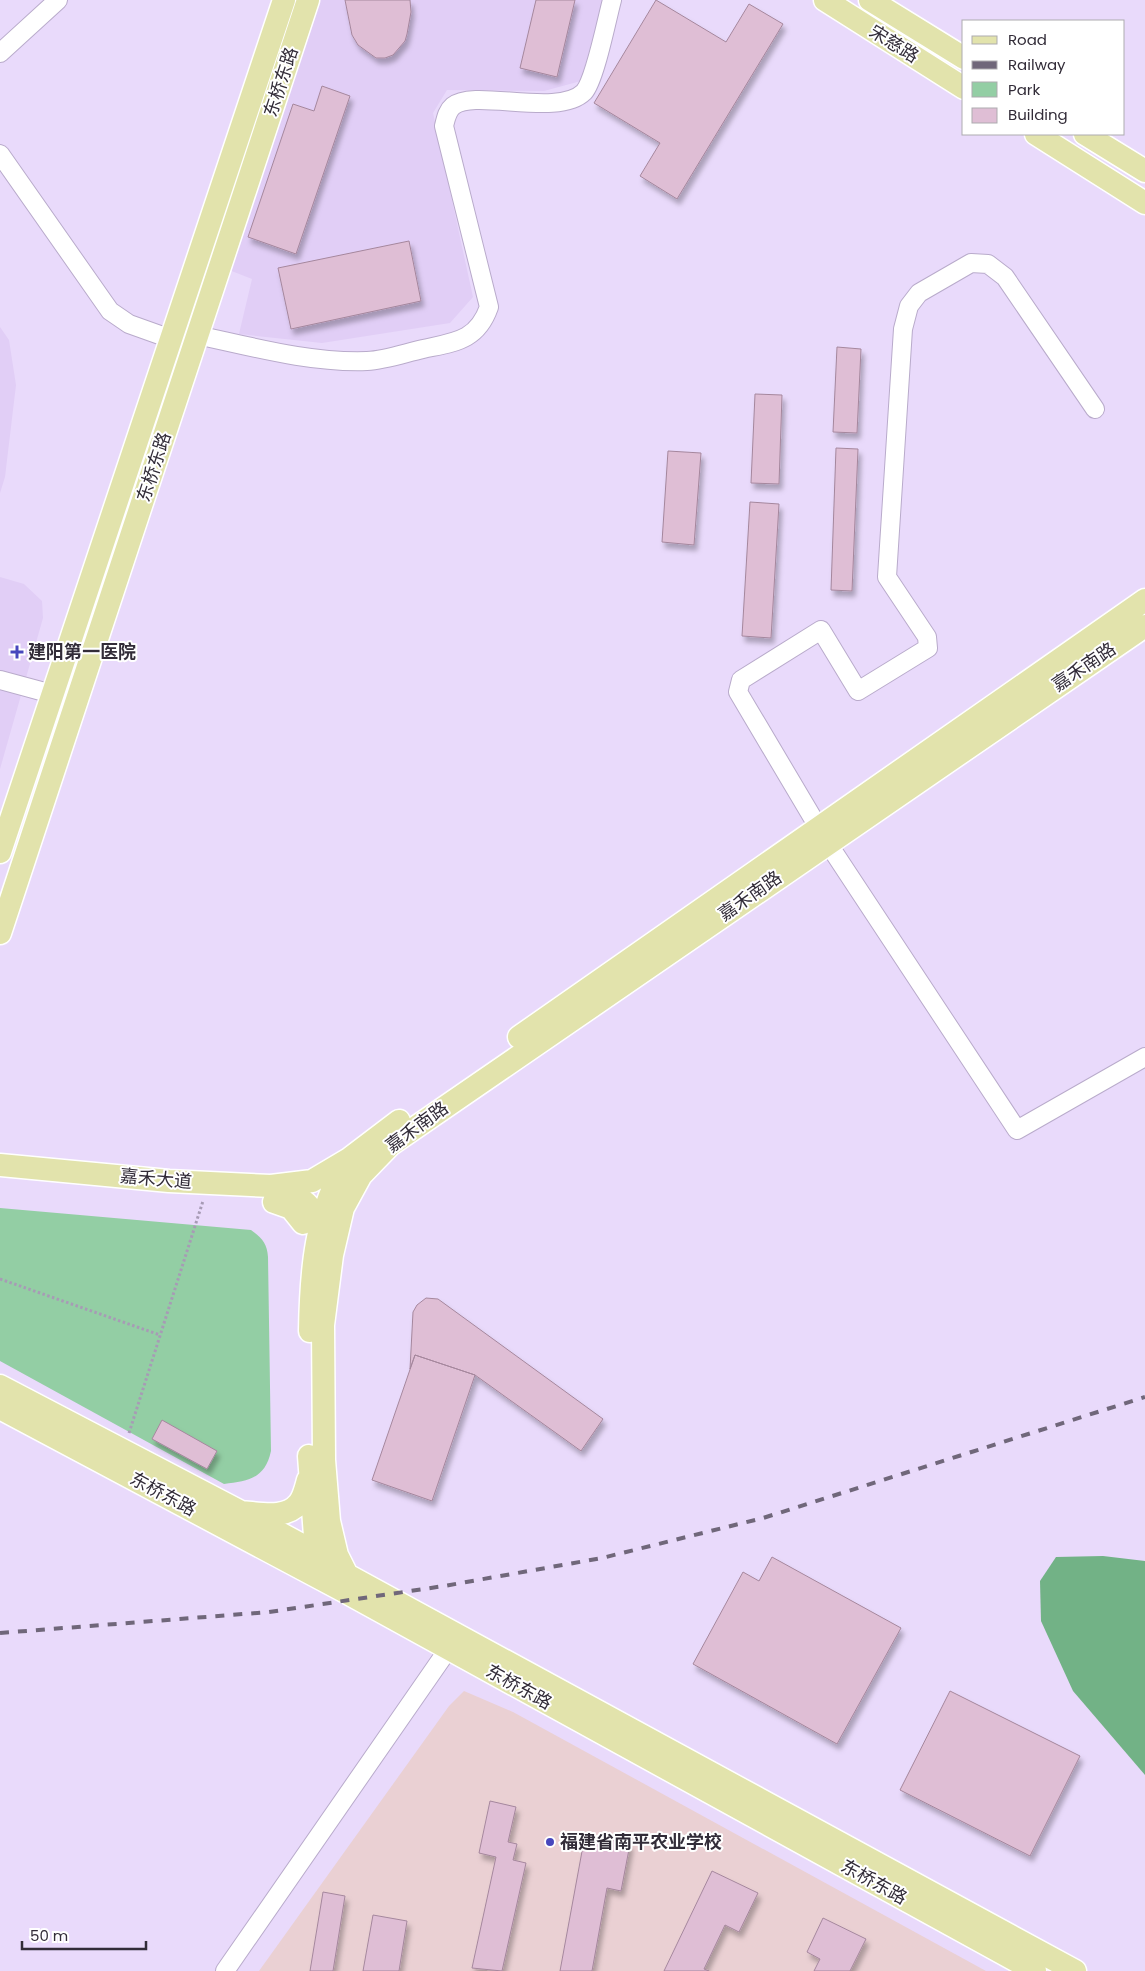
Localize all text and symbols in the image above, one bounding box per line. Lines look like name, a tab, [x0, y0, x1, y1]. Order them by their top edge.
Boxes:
street label: 宋慈路	[865, 19, 924, 68]
legend	[962, 20, 1125, 135]
text: Road	[1008, 29, 1047, 50]
street label: 东桥东路	[258, 44, 304, 120]
text: Railway	[1008, 54, 1066, 75]
text: Park	[1008, 79, 1040, 100]
text: Building	[1008, 104, 1068, 125]
street label: 东桥东路	[131, 429, 177, 505]
street label: 嘉禾南路	[1047, 636, 1121, 697]
place label: 建阳第一医院	[28, 639, 136, 664]
marker: 建阳第一医院	[10, 645, 24, 659]
street label: 嘉禾南路	[713, 865, 786, 926]
street label: 嘉禾南路	[380, 1095, 453, 1158]
street label: 嘉禾大道	[119, 1163, 193, 1194]
street label: 东桥东路	[126, 1466, 201, 1521]
street label: 东桥东路	[482, 1658, 557, 1715]
place label: 福建省南平农业学校	[560, 1829, 722, 1854]
marker: 福建省南平农业学校	[544, 1836, 556, 1848]
street label: 东桥东路	[837, 1853, 912, 1910]
scale bar	[22, 1918, 146, 1950]
text: 50 m	[30, 1925, 68, 1946]

